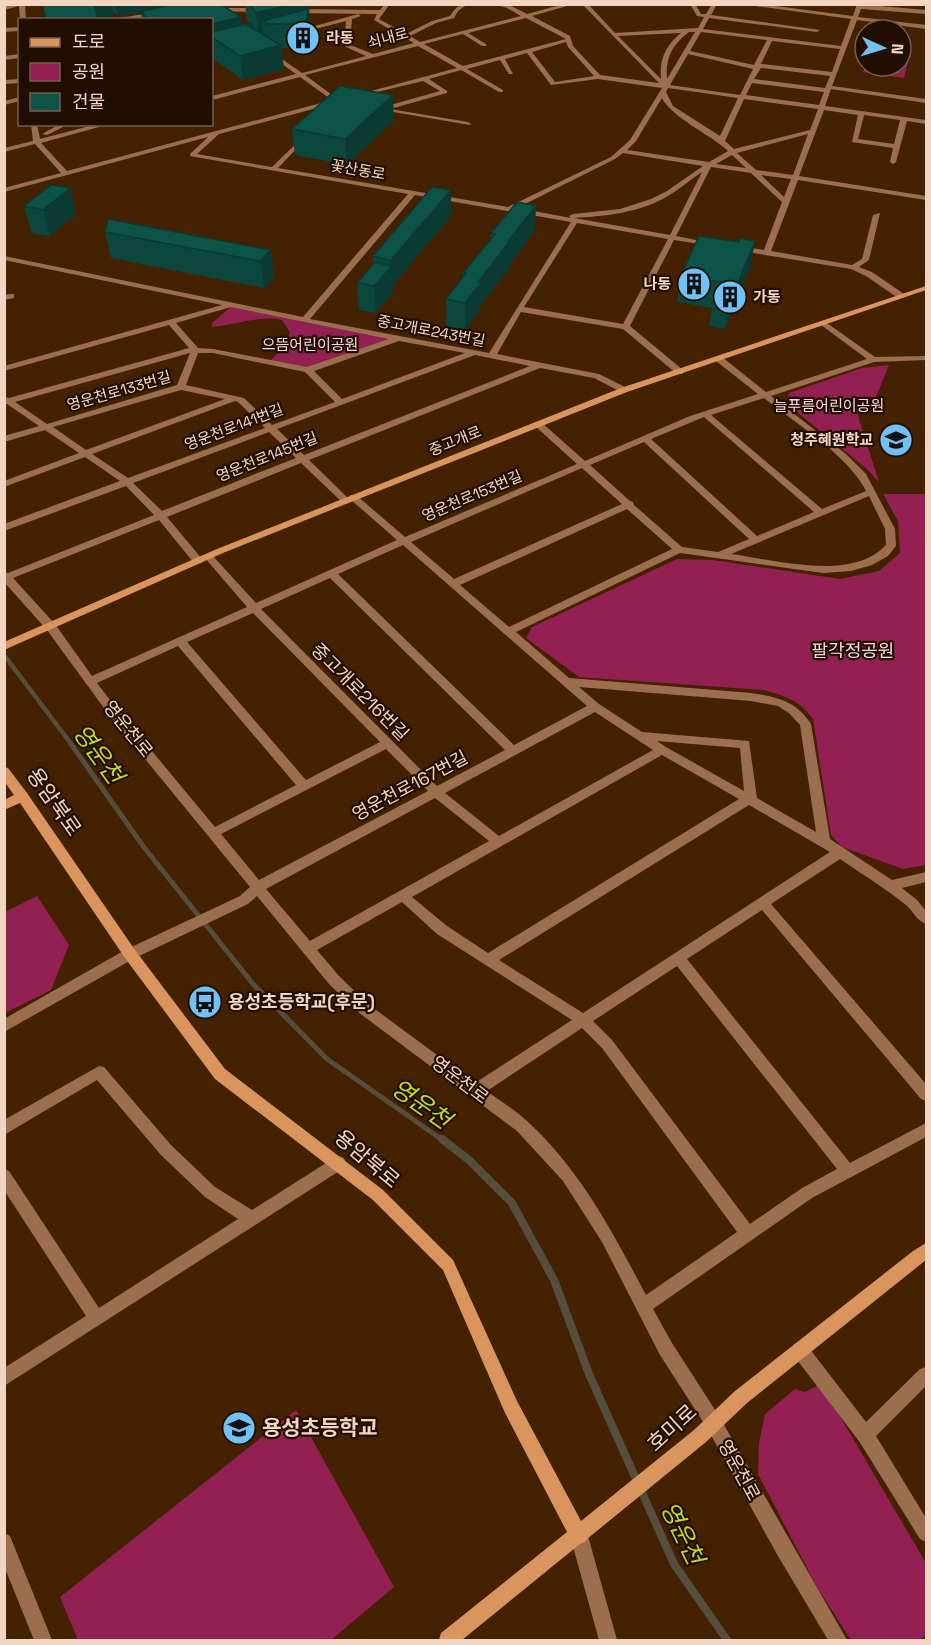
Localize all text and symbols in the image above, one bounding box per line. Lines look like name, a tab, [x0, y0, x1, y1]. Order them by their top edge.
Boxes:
legend	[18, 18, 213, 126]
north arrow	[853, 18, 913, 78]
building icon: 라동	[285, 20, 321, 56]
street label: 쇠내로	[365, 23, 410, 52]
place label: 라동	[326, 28, 354, 47]
text: 도로	[72, 30, 105, 53]
text: N	[887, 43, 908, 55]
text: 공원	[72, 60, 105, 83]
text: 건물	[72, 90, 105, 113]
street label: 꽃산동로	[329, 155, 387, 184]
building icon: 나동	[676, 266, 712, 302]
place label: 나동	[643, 274, 671, 293]
building icon: 가동	[712, 279, 748, 315]
place label: 가동	[753, 287, 781, 306]
street label: 중고개로243번길	[375, 311, 487, 350]
park label: 으뜸어린이공원	[262, 335, 358, 354]
street label: 영운천로133번길	[65, 367, 173, 414]
park label: 늘푸름어린이공원	[774, 396, 884, 415]
street label: 영운천로141번길	[182, 399, 286, 454]
street label: 중고개로	[426, 421, 484, 460]
school or university icon: 청주혜원학교	[878, 422, 914, 458]
street label: 영운천로145번길	[213, 428, 320, 485]
place label: 청주혜원학교	[790, 430, 873, 449]
street label: 영운천로153번길	[419, 466, 525, 525]
street label: 중고개로216번길	[307, 638, 414, 745]
park label: 팔각정공원	[812, 639, 894, 662]
street label: 영운천로	[99, 696, 157, 762]
water label: 영운천	[67, 719, 129, 789]
street label: 영운천로167번길	[348, 745, 472, 826]
street label: 용암북로	[21, 762, 88, 841]
bus stop icon: 용성초등학교(후문)	[187, 984, 223, 1020]
place label: 용성초등학교(후문)	[228, 990, 375, 1013]
street label: 영운천로	[427, 1050, 494, 1109]
water label: 영운천	[385, 1072, 460, 1137]
street label: 용암북로	[329, 1123, 406, 1194]
street label: 호미로	[641, 1398, 702, 1457]
school or university icon: 용성초등학교	[221, 1410, 257, 1446]
place label: 용성초등학교	[262, 1414, 378, 1441]
street label: 영운천로	[713, 1435, 766, 1504]
water label: 영운천	[654, 1496, 712, 1572]

